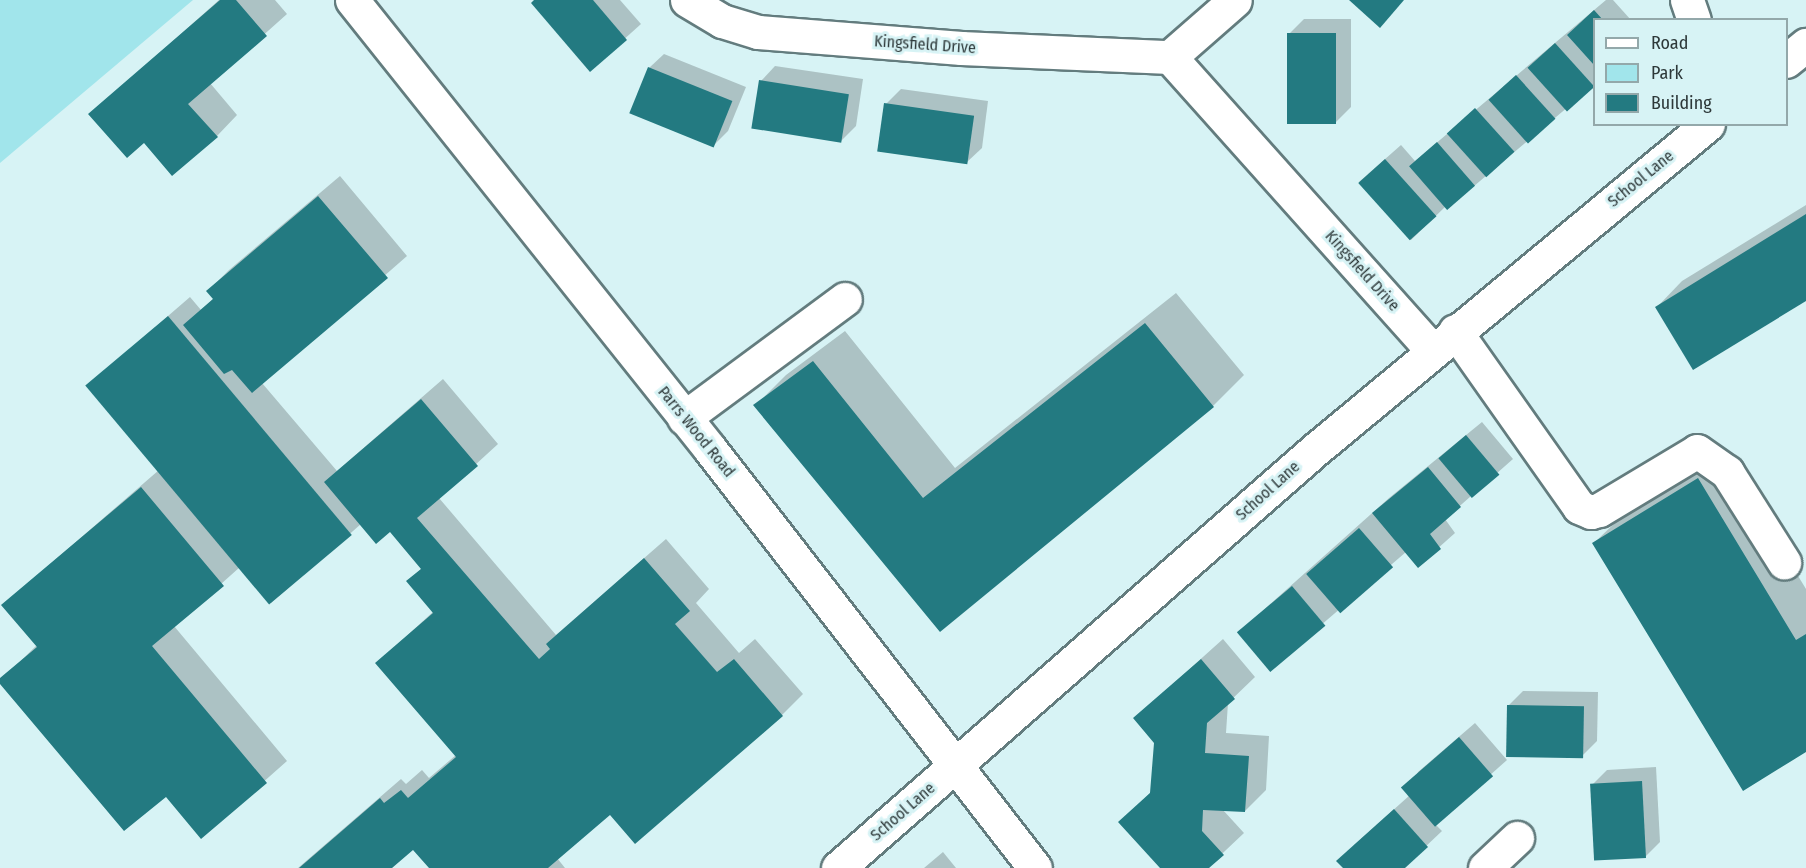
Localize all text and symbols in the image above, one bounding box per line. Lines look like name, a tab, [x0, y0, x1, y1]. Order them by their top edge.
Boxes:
legend	[1593, 18, 1788, 126]
street label: Kingsfield Drive	[874, 32, 976, 58]
text: Road	[1651, 32, 1688, 54]
text: Park	[1651, 62, 1683, 84]
text: Building	[1651, 92, 1712, 114]
street label: School Lane	[1604, 147, 1678, 211]
street label: Kingsfield Drive	[1321, 227, 1403, 315]
street label: Parrs Wood Road	[654, 383, 738, 481]
street label: School Lane	[1232, 457, 1304, 525]
street label: School Lane	[867, 779, 939, 845]

